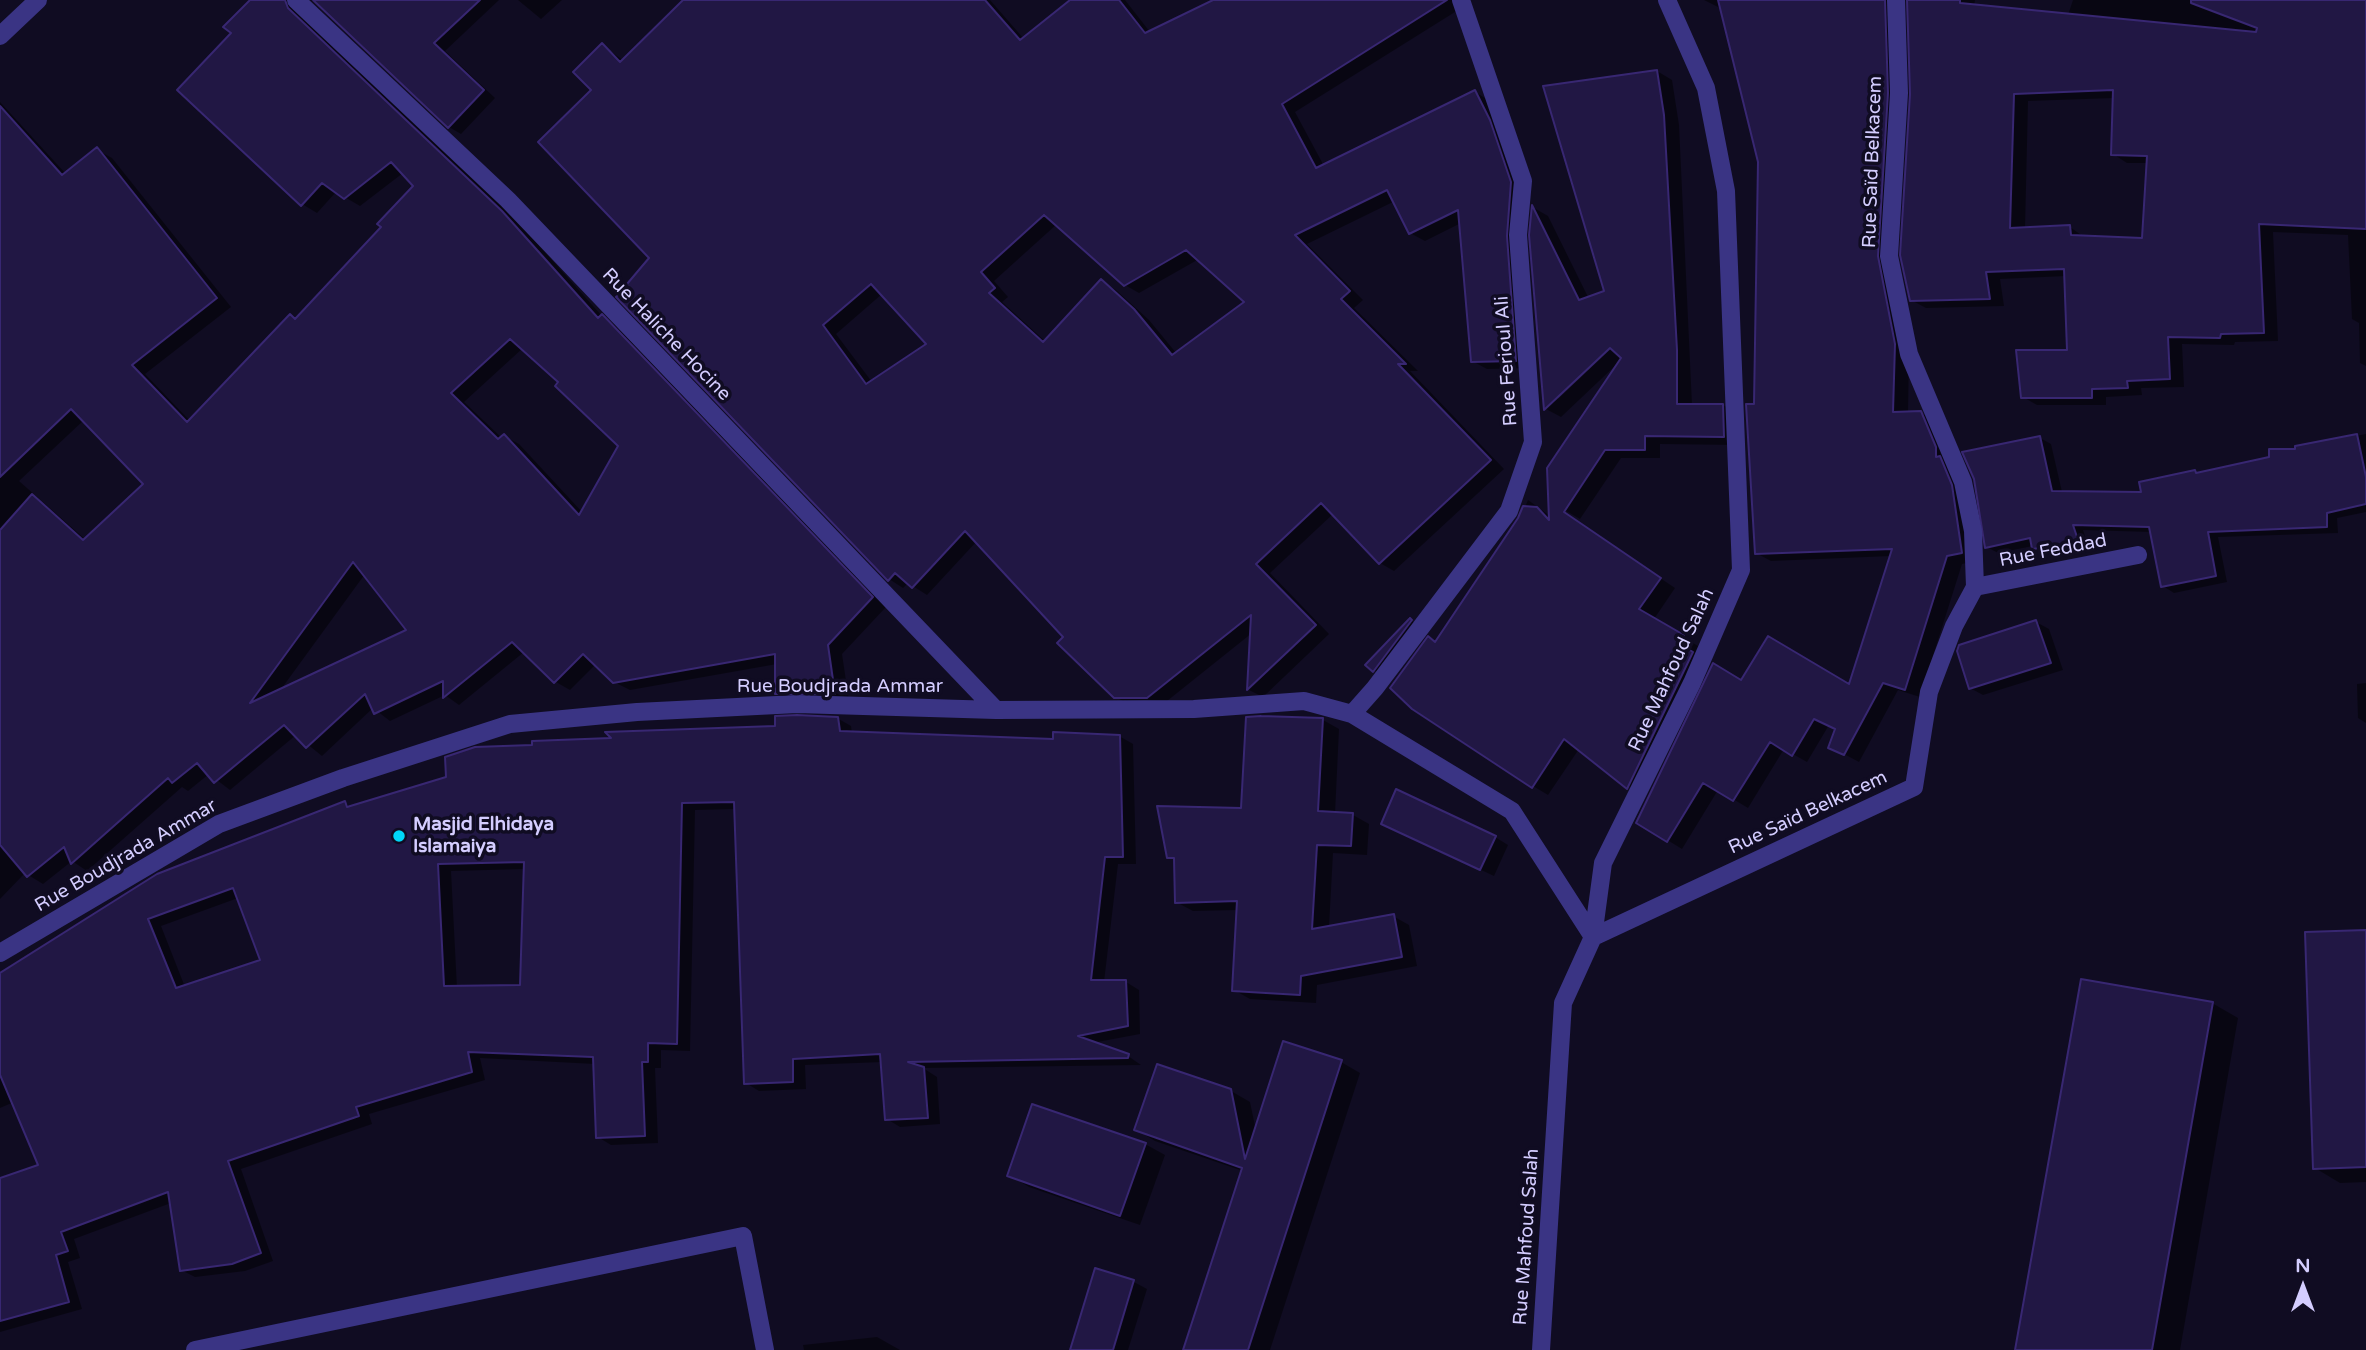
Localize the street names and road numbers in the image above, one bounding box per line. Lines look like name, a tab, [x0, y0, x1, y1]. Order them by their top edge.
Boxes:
street label: Rue Saïd Belkacem	[1859, 75, 1887, 249]
street label: Rue Haliche Hocine	[597, 264, 735, 406]
street label: Rue Ferioul Ali	[1491, 295, 1523, 427]
street label: Rue Feddad	[1997, 529, 2109, 573]
street label: Rue Mahfoud Salah	[1624, 585, 1720, 755]
street label: Rue Boudjrada Ammar	[737, 676, 943, 698]
street label: Rue Saïd Belkacem	[1725, 766, 1891, 860]
street label: Rue Boudjrada Ammar	[31, 795, 221, 917]
street label: Rue Mahfoud Salah	[1509, 1148, 1545, 1326]

